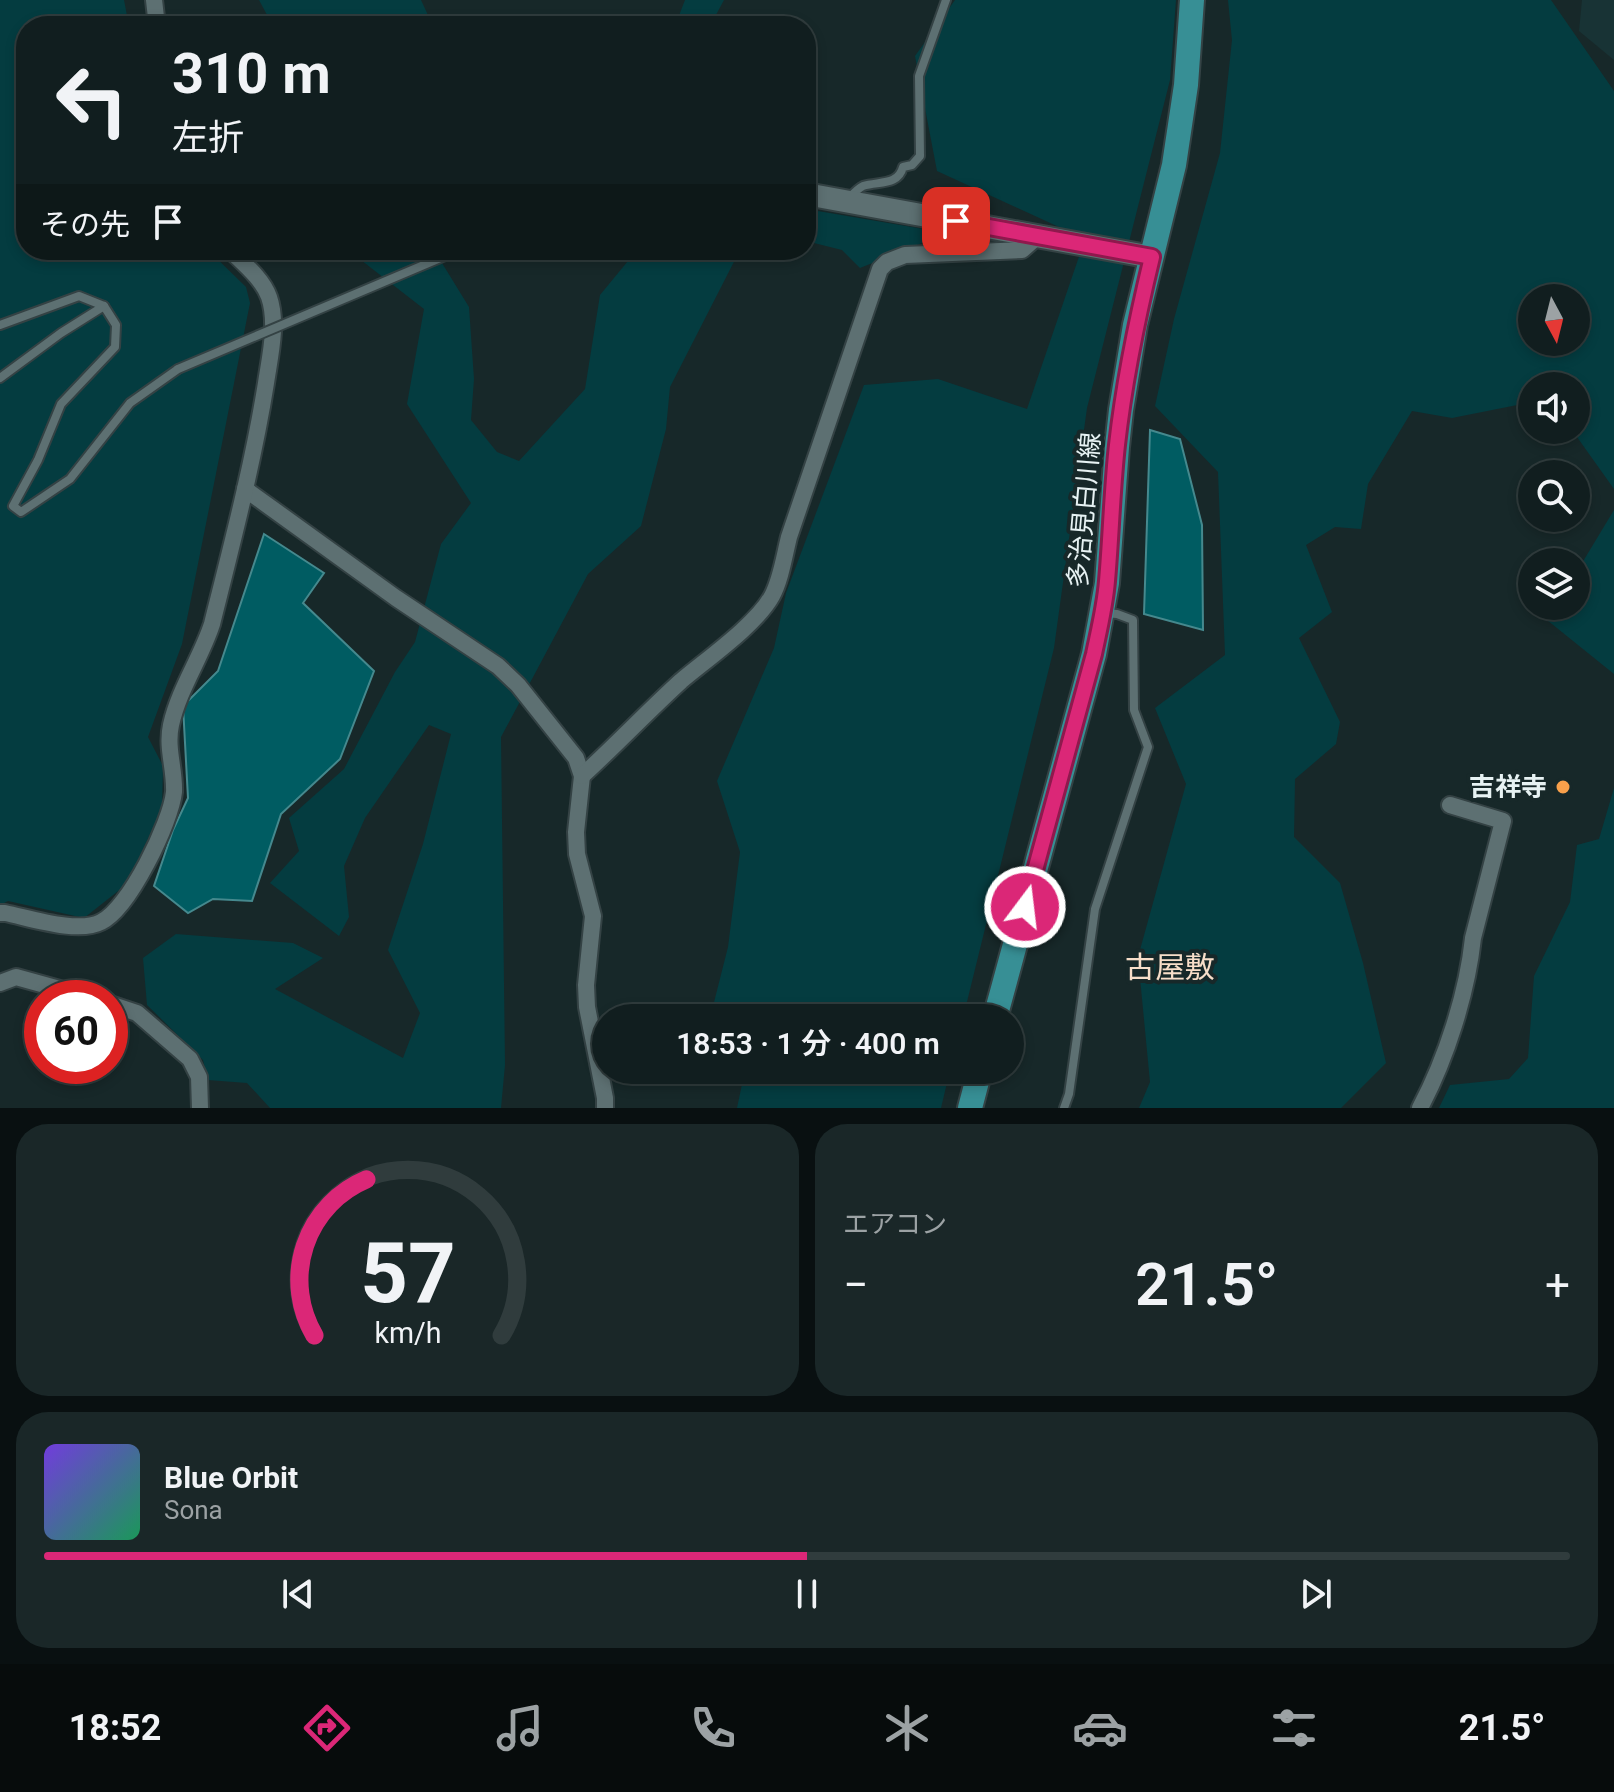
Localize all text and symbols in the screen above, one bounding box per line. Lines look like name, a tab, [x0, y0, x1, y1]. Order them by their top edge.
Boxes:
text: 310 m	[172, 41, 331, 107]
icon: left	[40, 48, 144, 152]
text: 左折	[172, 117, 244, 159]
pin	[922, 187, 990, 255]
icon: arrive	[934, 199, 978, 243]
icon: arrive	[146, 200, 190, 244]
text: その先	[40, 207, 130, 242]
north arrow	[1518, 284, 1590, 356]
map controls	[1518, 284, 1590, 620]
button: sound	[1518, 372, 1590, 444]
street label: 多治見白川線	[1062, 431, 1106, 589]
button: search	[1518, 460, 1590, 532]
button: layers	[1518, 548, 1590, 620]
place label: 吉祥寺	[1469, 772, 1547, 802]
marker: 吉祥寺	[1554, 778, 1572, 796]
position arrow	[983, 865, 1067, 949]
district label: 古屋敷	[1125, 950, 1215, 985]
speed limit sign: 60	[24, 980, 128, 1084]
text: 18:53 · 1 分 · 400 m	[676, 1026, 940, 1061]
text: エアコン	[843, 1209, 947, 1239]
text: 57	[360, 1225, 455, 1322]
text: 21.5°	[1135, 1249, 1278, 1320]
text: −	[843, 1259, 868, 1311]
text: +	[1545, 1259, 1570, 1311]
text: km/h	[374, 1316, 441, 1350]
text: Blue Orbit	[164, 1460, 298, 1495]
text: Sona	[164, 1495, 223, 1525]
icon: previous	[276, 1572, 320, 1616]
icon: pause	[785, 1572, 829, 1616]
icon: next	[1294, 1572, 1338, 1616]
icon: directions	[299, 1700, 355, 1756]
icon: music	[492, 1700, 548, 1756]
icon: phone	[685, 1700, 741, 1756]
icon: climate	[879, 1700, 935, 1756]
icon: car	[1072, 1700, 1128, 1756]
icon: filters	[1266, 1700, 1322, 1756]
text: 18:52	[69, 1707, 161, 1749]
text: 21.5°	[1459, 1707, 1545, 1749]

